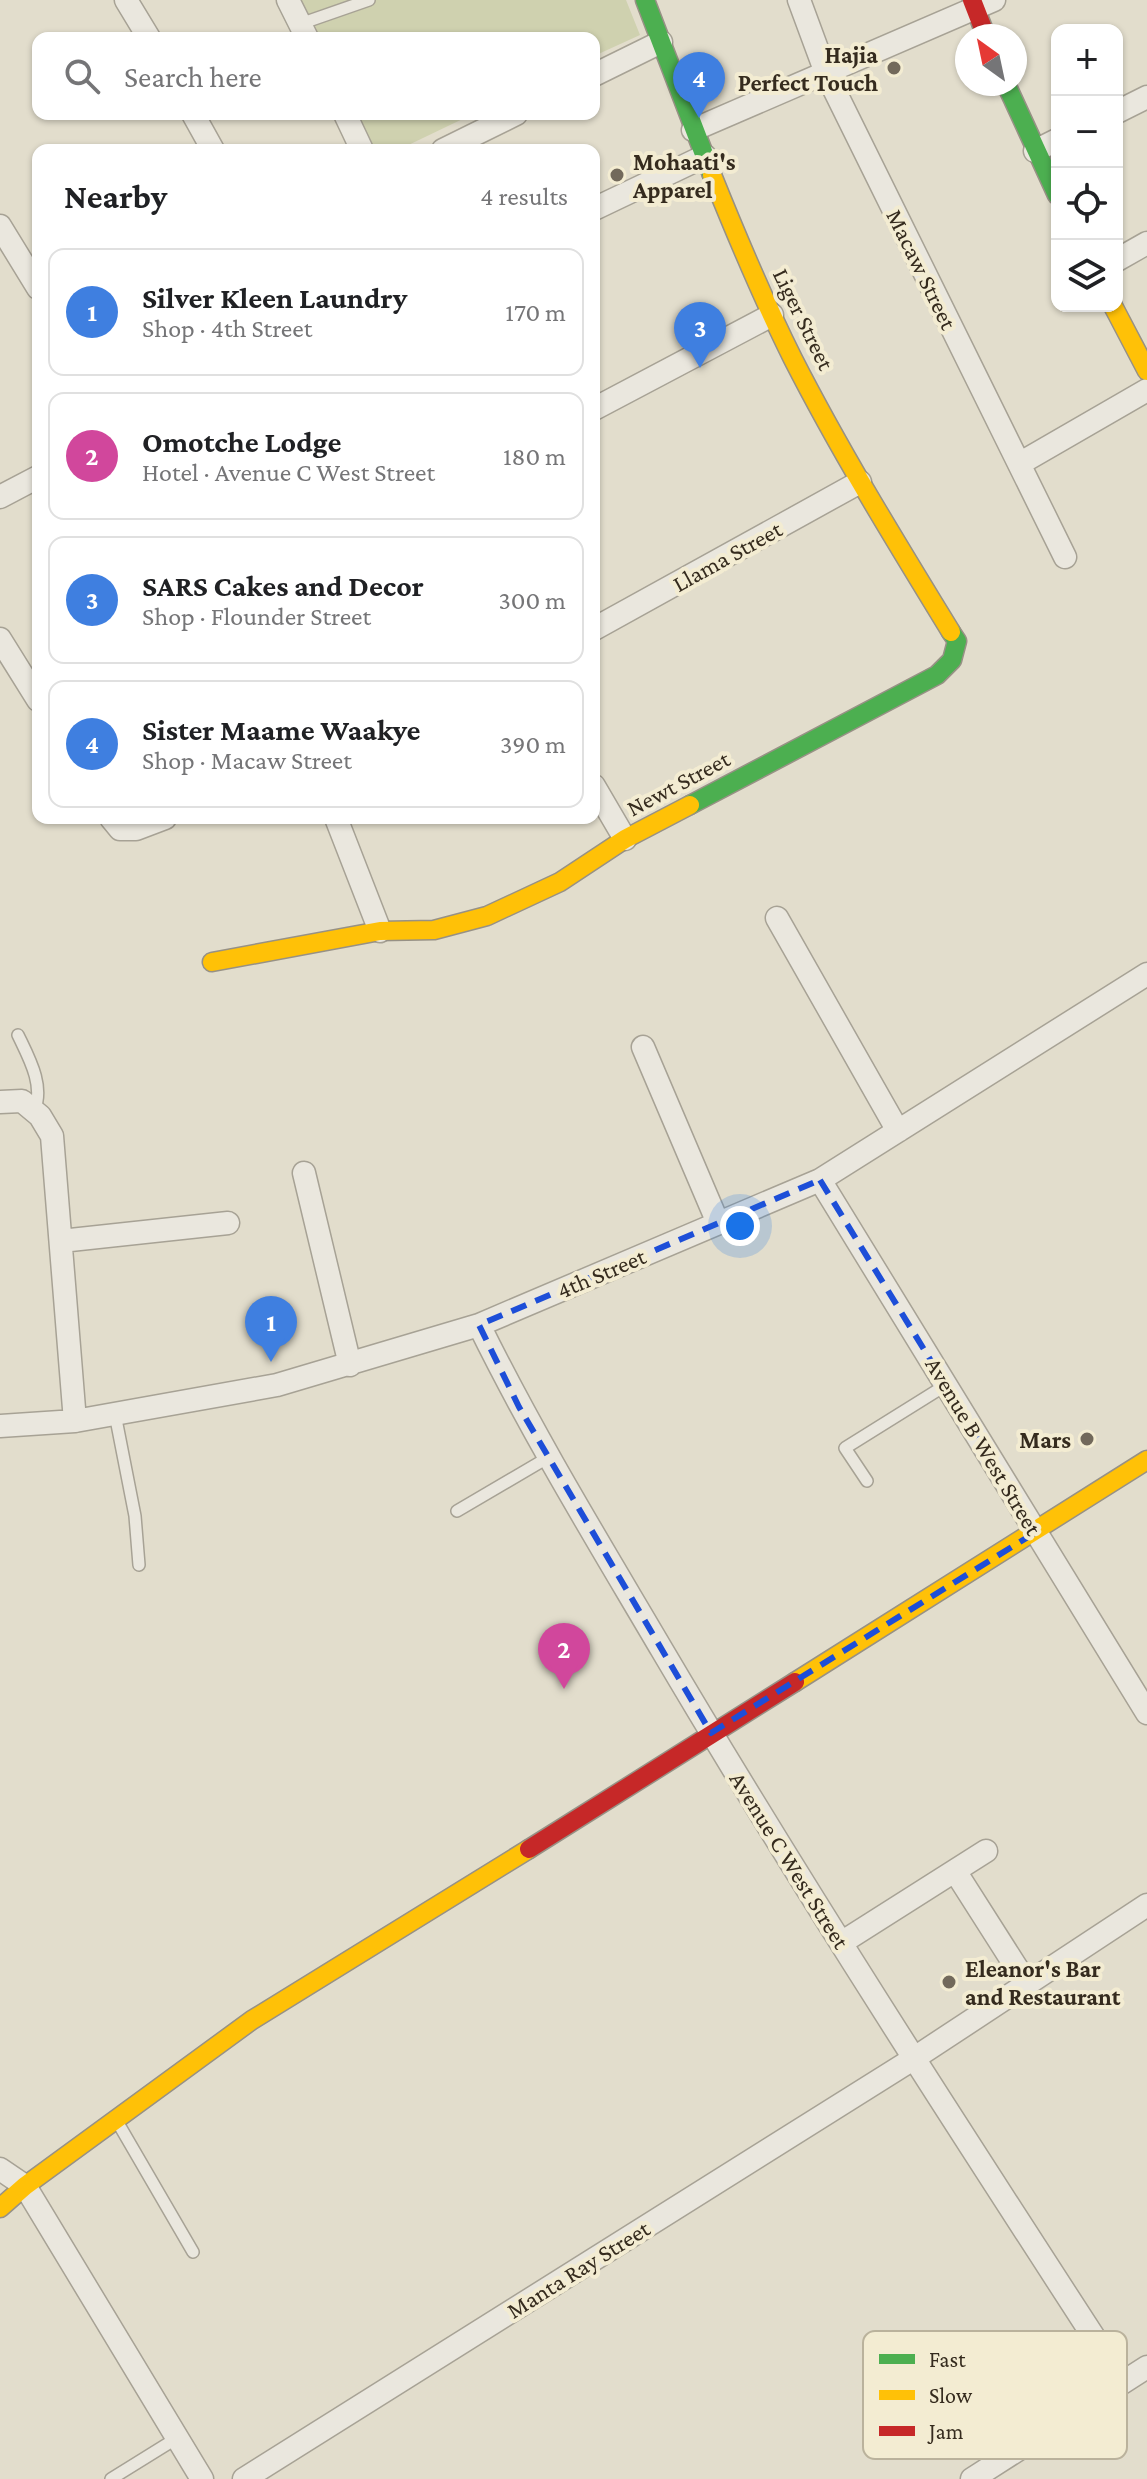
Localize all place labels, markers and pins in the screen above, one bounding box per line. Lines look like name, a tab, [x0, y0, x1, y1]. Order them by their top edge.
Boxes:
place label: Hajia Perfect Touch	[738, 41, 878, 96]
pin: 4	[673, 52, 725, 118]
marker: Hajia Perfect Touch	[885, 59, 903, 77]
place label: Mohaati's Apparel	[632, 148, 736, 203]
marker: Mohaati's Apparel	[608, 166, 626, 184]
pin: 3	[674, 302, 726, 368]
pin: 1	[245, 1296, 297, 1362]
place label: Mars	[1019, 1426, 1071, 1453]
marker: Mars	[1078, 1430, 1096, 1448]
pin: 2	[538, 1623, 590, 1689]
place label: Eleanor's Bar and Restaurant	[965, 1955, 1121, 2010]
marker: Eleanor's Bar and Restaurant	[940, 1973, 958, 1991]

